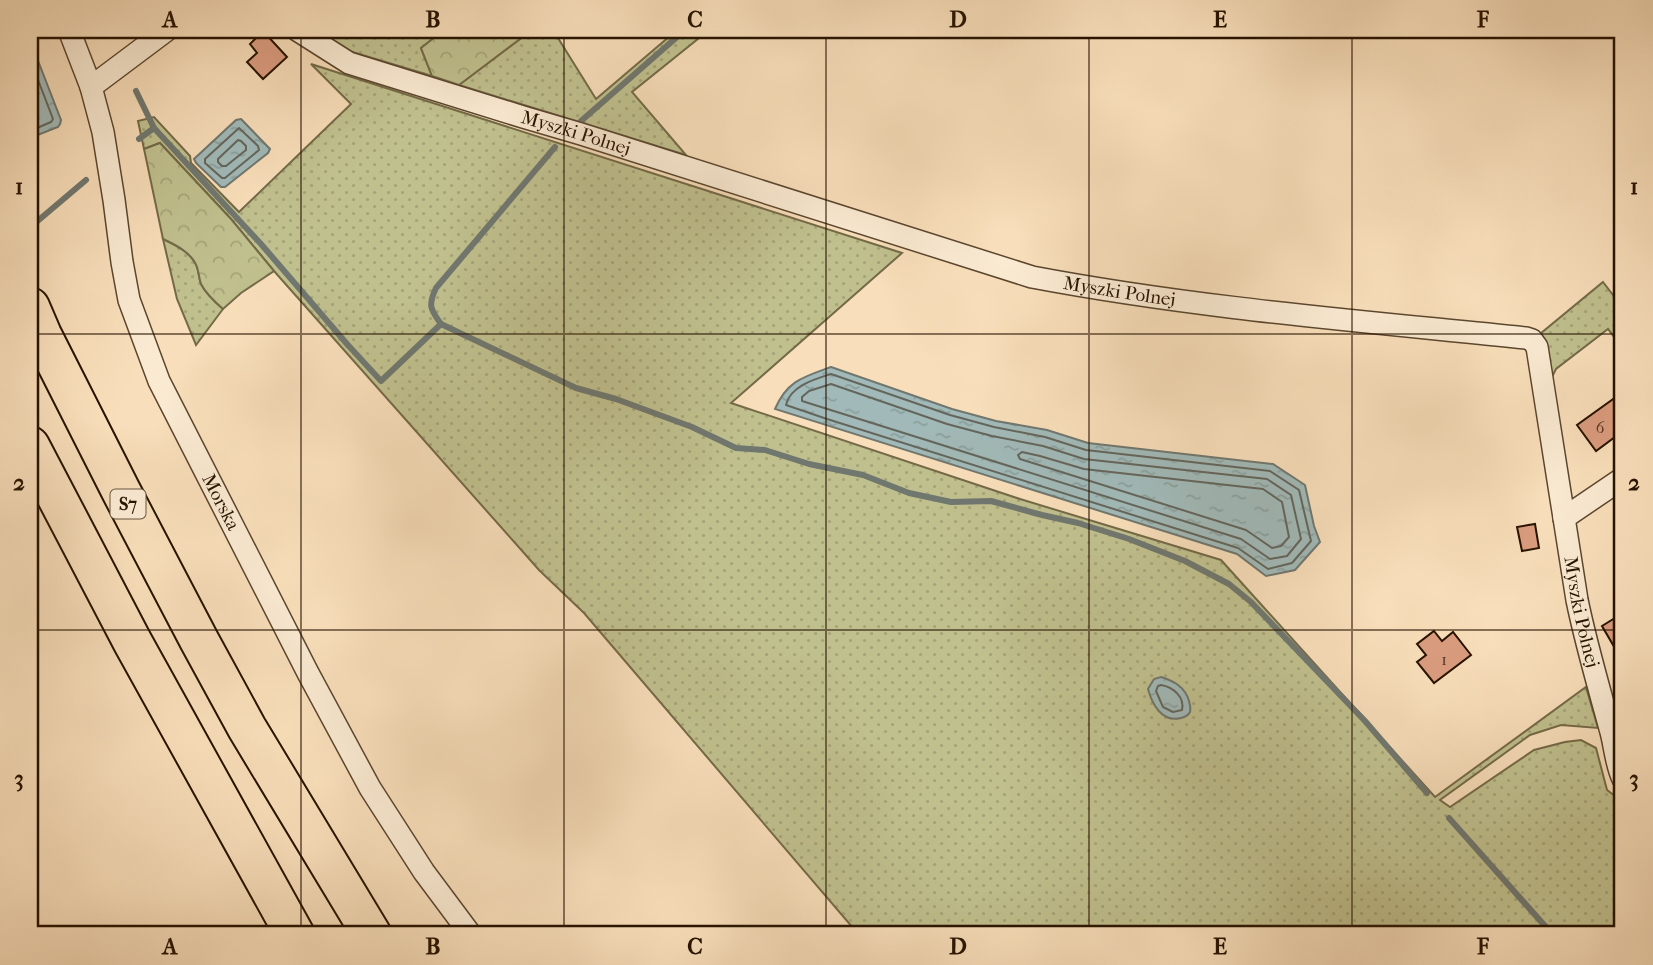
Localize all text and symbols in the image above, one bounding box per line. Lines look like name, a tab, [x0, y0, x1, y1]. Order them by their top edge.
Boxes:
text: A	[161, 6, 179, 33]
text: B	[426, 6, 441, 33]
text: C	[687, 6, 703, 33]
text: D	[949, 6, 967, 33]
text: E	[1213, 6, 1227, 33]
text: F	[1476, 6, 1490, 33]
street label: Myszki Polnej	[519, 106, 633, 160]
text: 1	[15, 173, 23, 200]
text: 1	[1630, 173, 1638, 200]
street label: Myszki Polnej	[1062, 272, 1177, 311]
house number: 6	[1596, 418, 1605, 437]
text: 2	[13, 469, 25, 496]
text: 2	[1628, 469, 1640, 496]
street label: Morska	[197, 470, 244, 534]
road number: S7	[110, 490, 146, 518]
street label: Myszki Polnej	[1559, 555, 1604, 670]
house number: 1	[1441, 650, 1447, 669]
text: 3	[14, 765, 24, 792]
text: 3	[1629, 765, 1639, 792]
text: A	[161, 933, 179, 960]
text: B	[426, 933, 441, 960]
text: C	[687, 933, 703, 960]
text: D	[949, 933, 967, 960]
text: E	[1213, 933, 1227, 960]
text: F	[1476, 933, 1490, 960]

